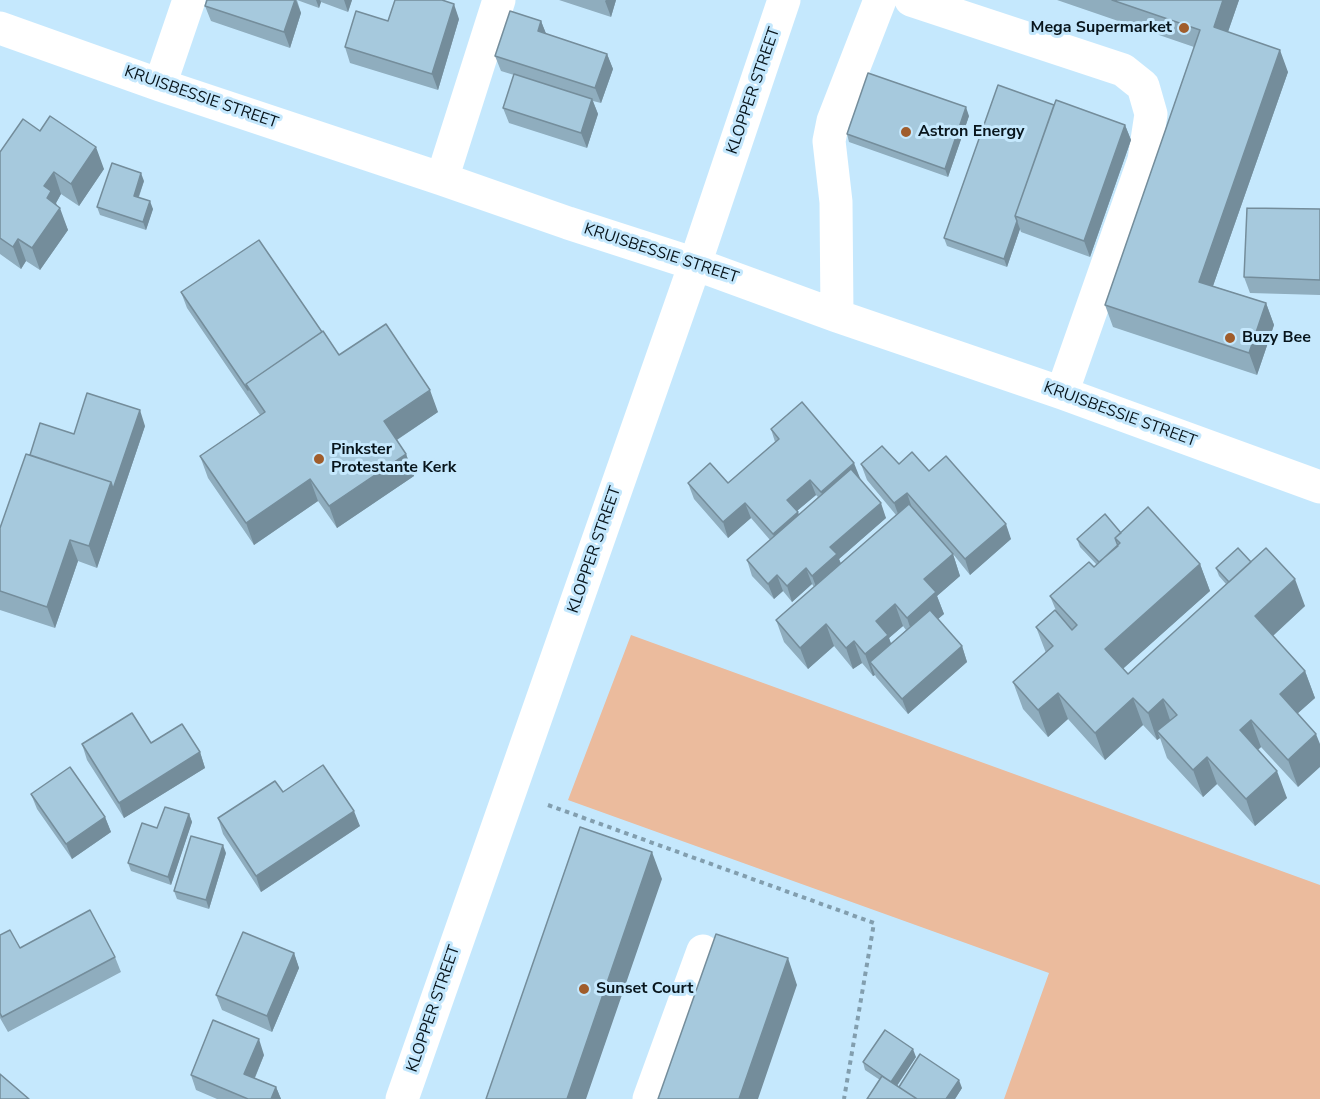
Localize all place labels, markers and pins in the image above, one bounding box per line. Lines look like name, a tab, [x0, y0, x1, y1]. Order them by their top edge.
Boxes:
place label: Mega Supermarket	[1031, 18, 1172, 38]
marker: Mega Supermarket	[1177, 21, 1191, 35]
place label: Astron Energy	[918, 122, 1024, 142]
marker: Astron Energy	[899, 125, 913, 139]
place label: Buzy Bee	[1242, 328, 1311, 348]
marker: Buzy Bee	[1223, 331, 1237, 345]
place label: Pinkster Protestante Kerk	[331, 440, 456, 478]
marker: Pinkster Protestante Kerk	[312, 452, 326, 466]
place label: Sunset Court	[596, 979, 693, 999]
marker: Sunset Court	[577, 982, 591, 996]

